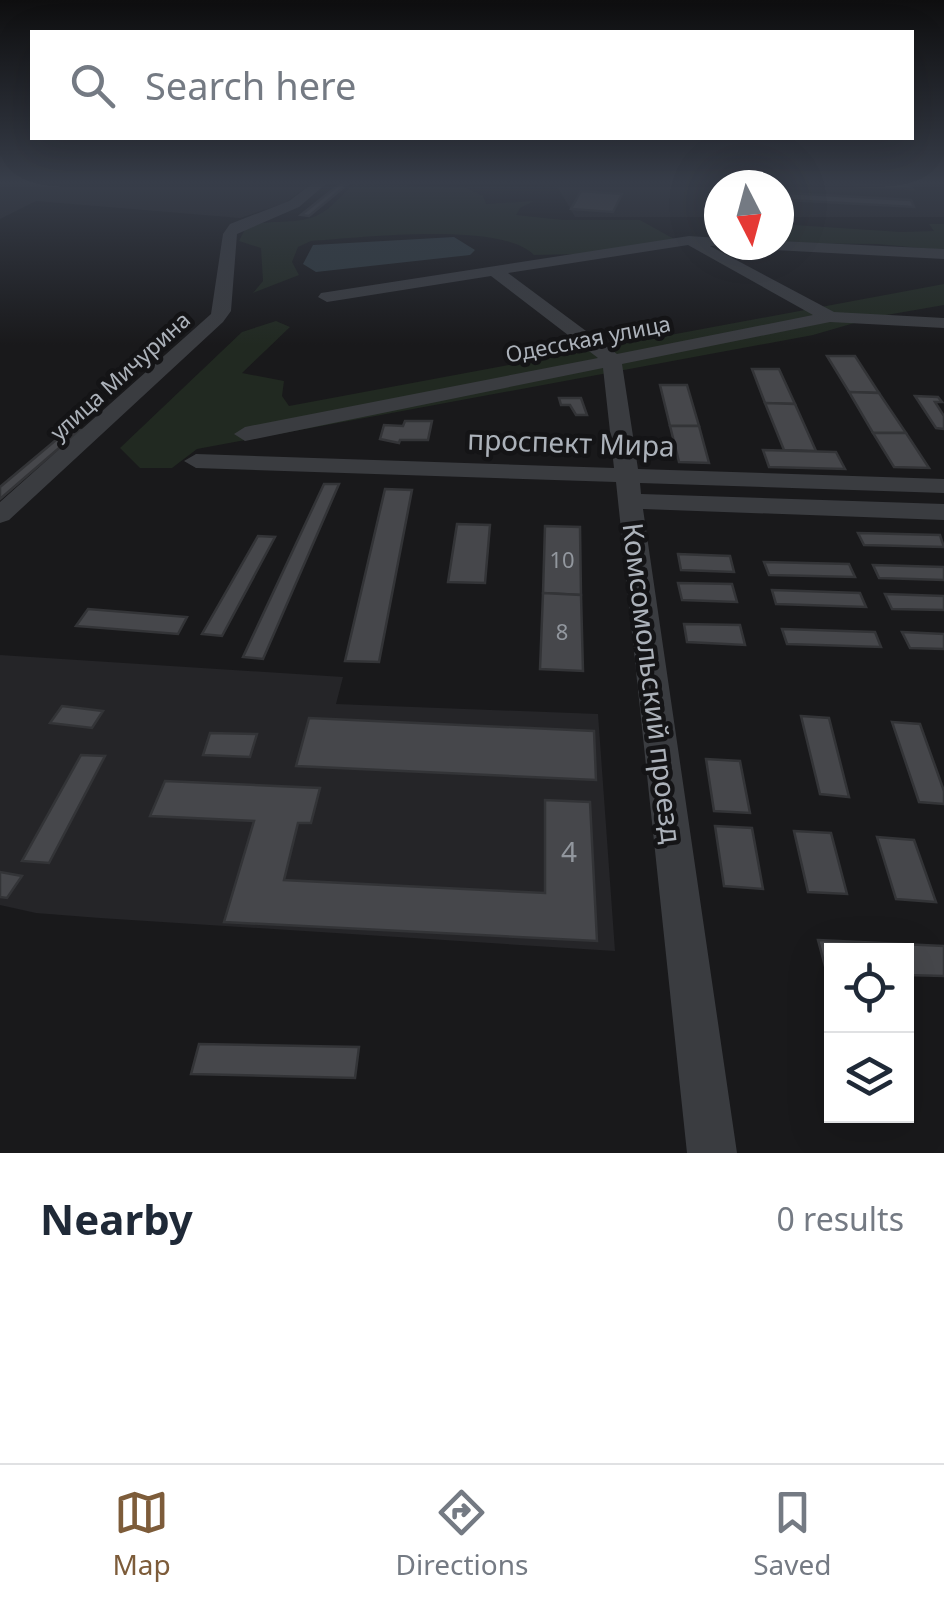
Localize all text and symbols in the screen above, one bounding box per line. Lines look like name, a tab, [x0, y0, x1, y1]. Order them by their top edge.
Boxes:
search box	[30, 30, 914, 140]
icon: search	[65, 58, 120, 113]
text: Search here	[145, 59, 356, 111]
north arrow	[704, 170, 794, 260]
street label: улица Мичурина	[43, 304, 196, 446]
street label: Одесская улица	[503, 307, 673, 369]
street label: проспект Мира	[467, 419, 675, 465]
street label: Комсомольский проезд	[614, 521, 692, 845]
house number: 10	[549, 544, 575, 574]
house number: 8	[556, 616, 568, 646]
house number: 4	[561, 832, 577, 870]
map controls	[824, 943, 914, 1123]
button: locate	[824, 943, 914, 1033]
button: layers	[824, 1033, 914, 1123]
text: Nearby	[40, 1190, 193, 1247]
text: 0 results	[777, 1197, 904, 1240]
tab: Map	[112, 1485, 171, 1583]
tab: Directions	[396, 1485, 528, 1583]
tab: Saved	[753, 1485, 832, 1583]

